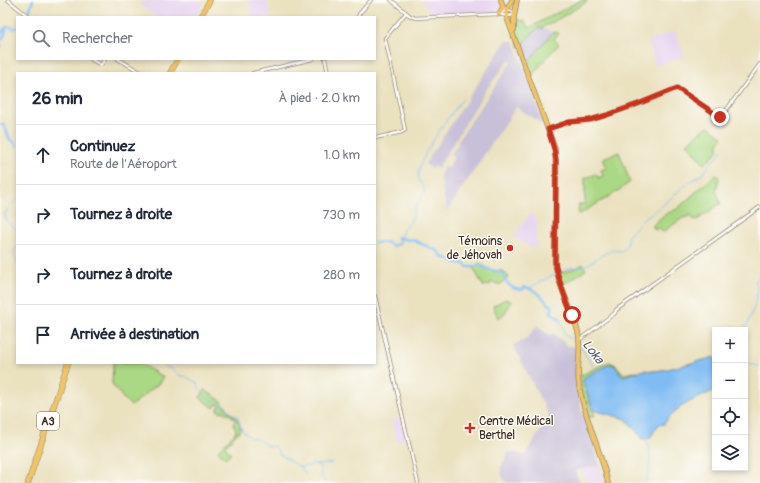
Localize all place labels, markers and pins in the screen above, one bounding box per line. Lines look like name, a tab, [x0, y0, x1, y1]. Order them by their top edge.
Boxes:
place label: Témoins de Jéhovah	[447, 234, 503, 263]
marker: Témoins de Jéhovah	[505, 243, 515, 253]
place label: Centre Médical Berthel	[479, 414, 554, 443]
marker: Centre Médical Berthel	[464, 422, 476, 434]

